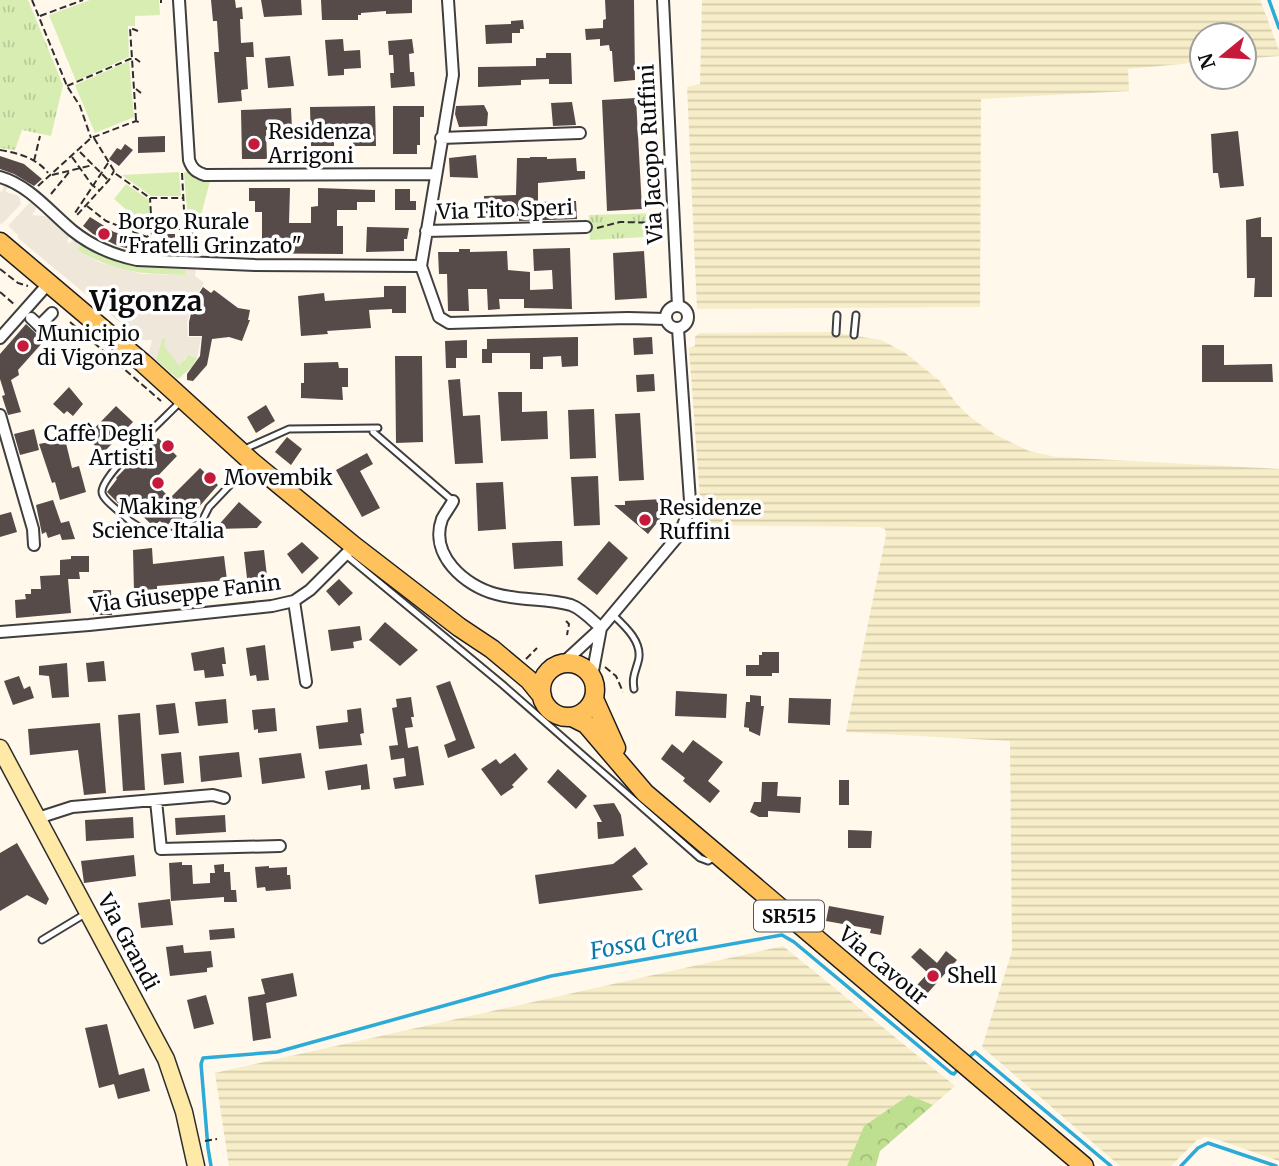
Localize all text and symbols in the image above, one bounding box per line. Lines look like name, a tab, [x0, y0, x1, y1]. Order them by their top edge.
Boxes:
north arrow	[1188, 21, 1258, 91]
text: N	[1193, 50, 1221, 72]
street label: Via Jacopo Ruffini	[632, 63, 669, 246]
place label: Residenza Arrigoni	[267, 118, 371, 169]
marker: Residenza Arrigoni	[246, 136, 262, 152]
street label: Via Tito Speri	[436, 194, 574, 225]
place label: Borgo Rurale "Fratelli Grinzato"	[118, 208, 302, 259]
marker: Borgo Rurale "Fratelli Grinzato"	[96, 226, 112, 242]
district label: Vigonza	[89, 283, 203, 319]
place label: Municipio di Vigonza	[37, 320, 144, 371]
marker: Municipio di Vigonza	[15, 338, 31, 354]
place label: Caffè Degli Artisti	[44, 420, 154, 471]
marker: Caffè Degli Artisti	[160, 438, 176, 454]
place label: Movembik	[224, 464, 333, 491]
marker: Movembik	[202, 470, 218, 486]
marker: Making Science Italia	[150, 475, 166, 491]
place label: Making Science Italia	[92, 493, 224, 544]
place label: Residenze Ruffini	[659, 494, 761, 545]
marker: Residenze Ruffini	[637, 512, 653, 528]
street label: Via Giuseppe Fanin	[87, 568, 282, 619]
street label: Via Grandi	[91, 888, 165, 995]
road number: SR515	[754, 900, 824, 932]
water label: Fossa Crea	[587, 918, 700, 965]
street label: Via Cavour	[832, 920, 933, 1011]
place label: Shell	[947, 962, 998, 989]
marker: Shell	[925, 968, 941, 984]

